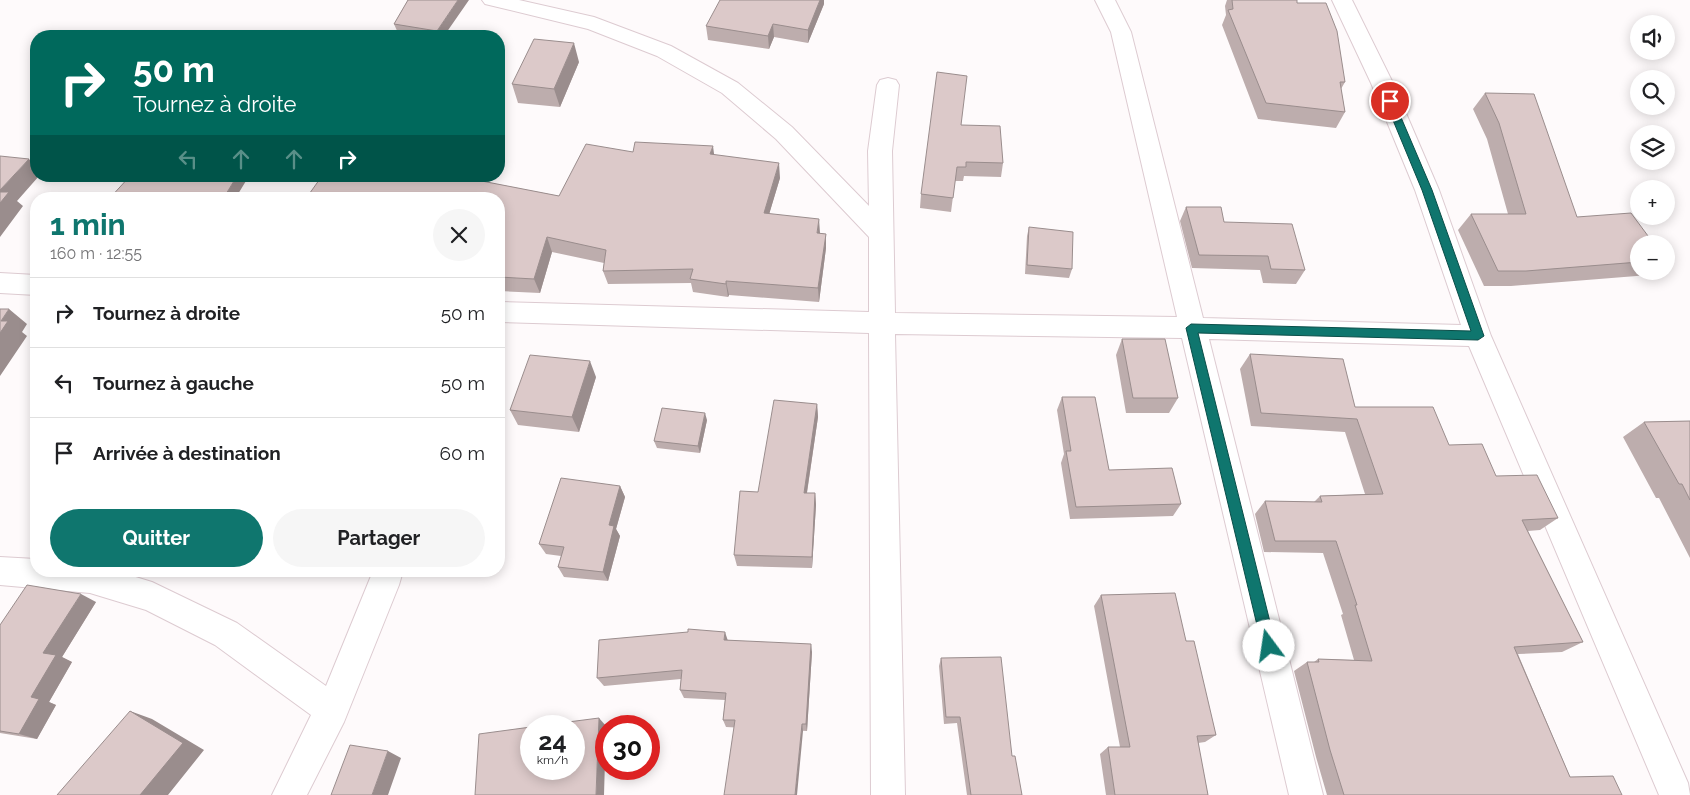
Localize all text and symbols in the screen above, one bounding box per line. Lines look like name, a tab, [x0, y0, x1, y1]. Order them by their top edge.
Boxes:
map controls	[1630, 15, 1675, 280]
button: sound	[1630, 15, 1675, 60]
text: 50 m	[133, 49, 215, 90]
icon: right	[50, 50, 115, 115]
button: search	[1630, 70, 1675, 115]
pin	[1369, 80, 1411, 122]
icon: arrive	[1376, 87, 1404, 115]
text: Tournez à droite	[133, 91, 297, 117]
button: layers	[1630, 125, 1675, 170]
icon: left	[174, 145, 202, 173]
icon: ahead	[227, 145, 255, 173]
icon: ahead	[280, 145, 308, 173]
icon: right	[333, 145, 361, 173]
button: +	[1630, 180, 1675, 225]
text: 1 min	[50, 207, 126, 242]
button: close	[433, 209, 485, 261]
button: −	[1630, 235, 1675, 280]
text: 160 m · 12:55	[50, 244, 142, 263]
icon: right	[50, 299, 78, 327]
text: Tournez à droite	[93, 302, 240, 324]
text: 50 m	[441, 302, 485, 324]
icon: left	[50, 369, 78, 397]
text: Tournez à gauche	[93, 372, 254, 394]
text: 50 m	[441, 372, 485, 394]
icon: arrive	[50, 439, 78, 467]
text: Arrivée à destination	[93, 442, 281, 464]
text: 60 m	[440, 442, 485, 464]
button: Quitter	[50, 509, 263, 567]
button: Partager	[273, 509, 485, 567]
position arrow	[1242, 619, 1294, 671]
speed limit sign: 30	[595, 715, 660, 780]
text: 24	[538, 726, 567, 756]
text: km/h	[537, 753, 568, 767]

